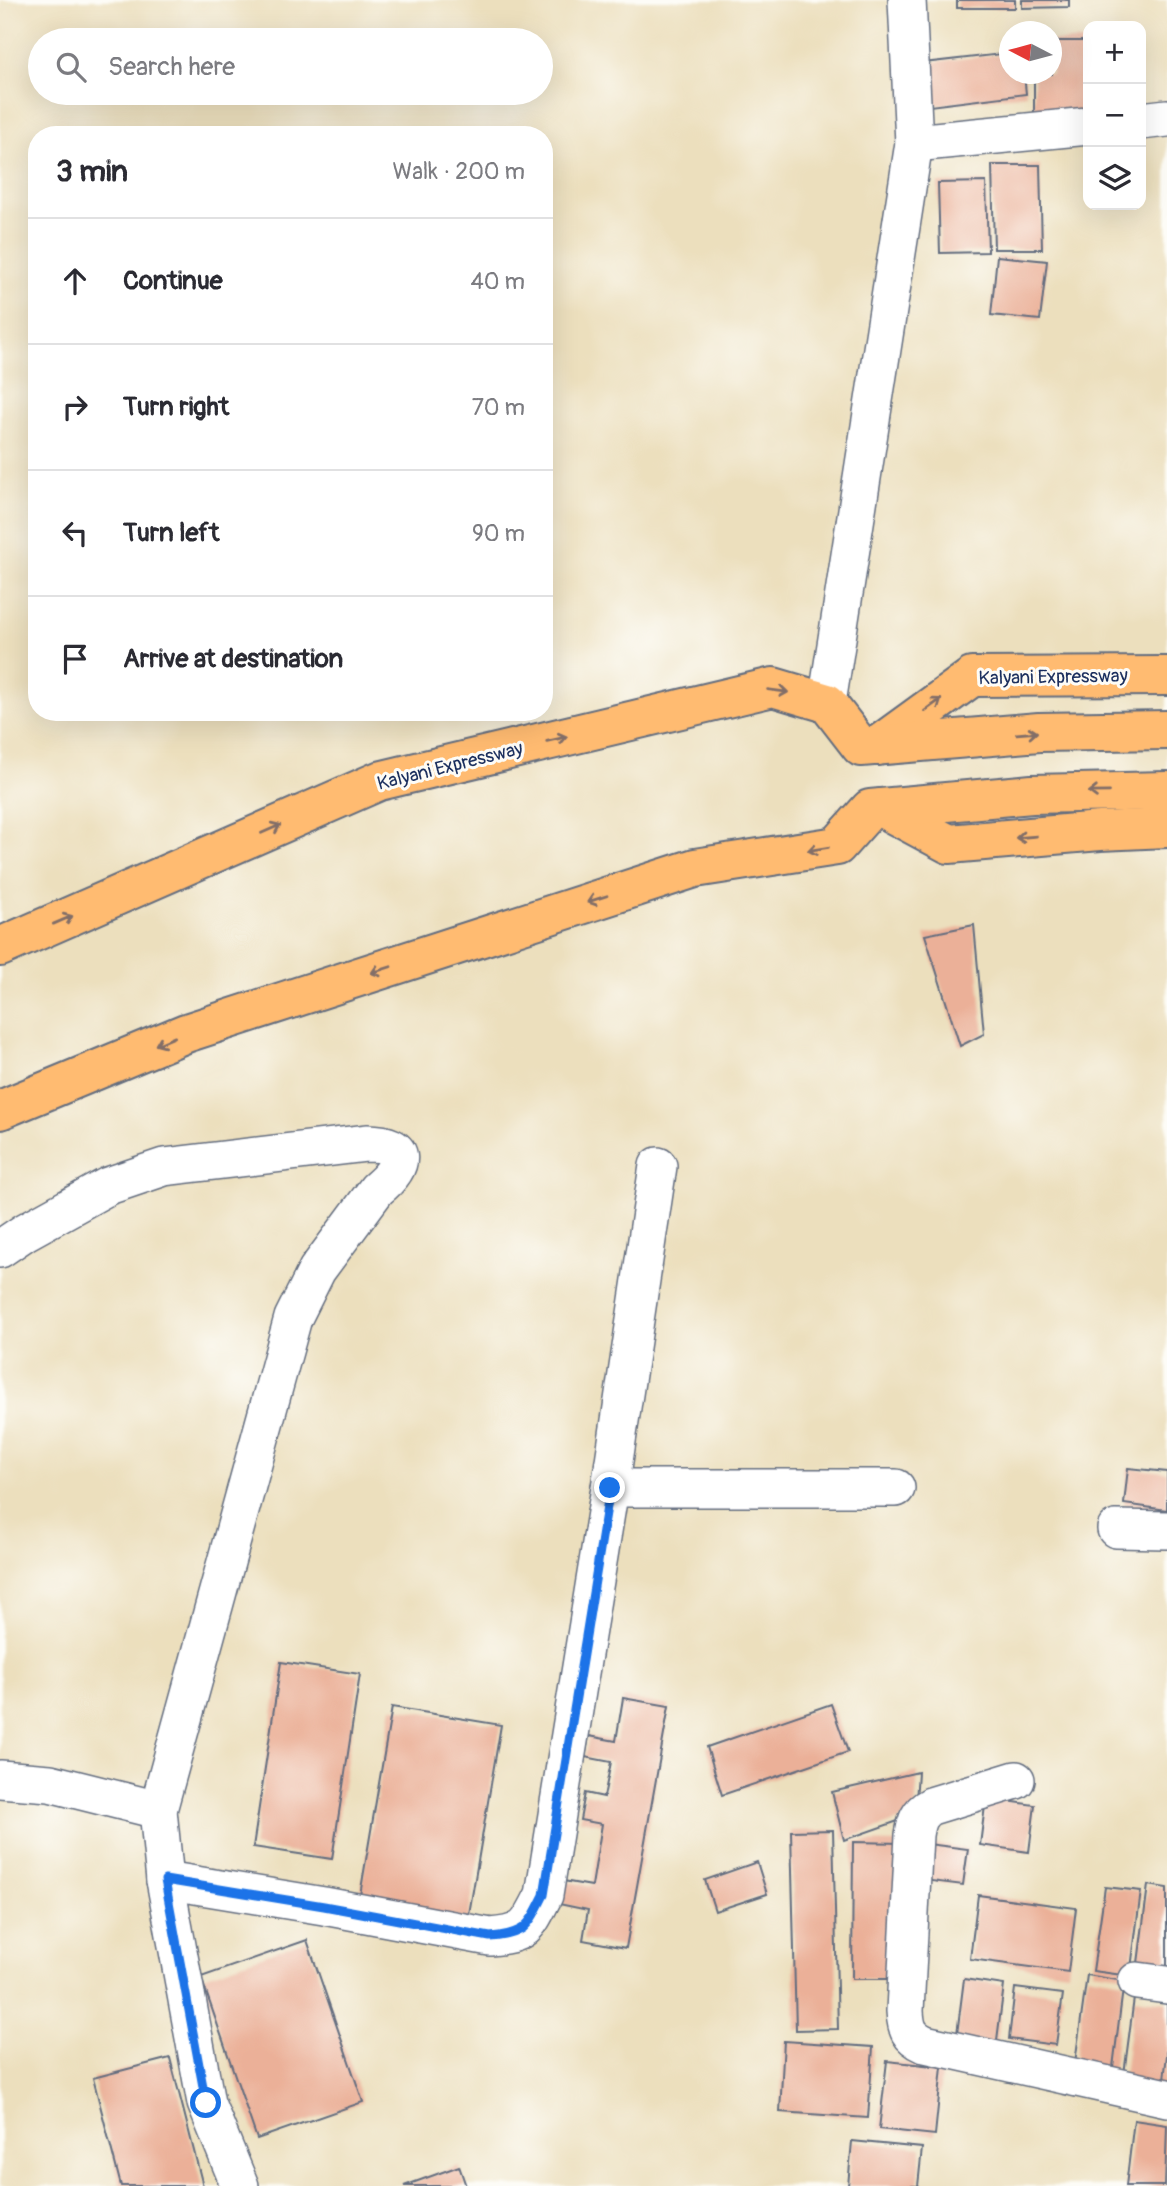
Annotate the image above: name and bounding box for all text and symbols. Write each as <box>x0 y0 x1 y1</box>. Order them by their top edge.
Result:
north arrow <box>999 21 1062 84</box>
map controls <box>1083 21 1146 210</box>
button: + <box>1083 21 1146 84</box>
search box <box>28 28 553 105</box>
icon: search <box>52 48 90 86</box>
text: Search here <box>108 51 235 83</box>
button: − <box>1083 84 1146 147</box>
button: layers <box>1083 147 1146 210</box>
text: 3 min <box>56 153 128 190</box>
text: Walk · 200 m <box>392 157 525 186</box>
icon: ahead <box>56 262 94 300</box>
text: Continue <box>123 265 223 297</box>
text: 40 m <box>471 267 525 296</box>
icon: right <box>56 388 94 426</box>
text: Turn right <box>123 391 229 423</box>
text: 70 m <box>472 393 525 422</box>
icon: left <box>56 514 94 552</box>
text: Turn left <box>123 517 219 549</box>
text: 90 m <box>472 519 525 548</box>
icon: arrive <box>56 640 94 678</box>
text: Arrive at destination <box>123 643 343 675</box>
street label: Kalyani Expressway <box>978 664 1128 690</box>
one-way arrow <box>767 684 789 697</box>
one-way arrow <box>923 698 941 713</box>
one-way arrow <box>1015 726 1037 739</box>
one-way arrow <box>545 732 568 745</box>
street label: Kalyani Expressway <box>375 736 525 796</box>
one-way arrow <box>1088 786 1111 799</box>
one-way arrow <box>260 822 281 835</box>
one-way arrow <box>1015 831 1037 844</box>
one-way arrow <box>808 843 830 856</box>
one-way arrow <box>587 894 609 907</box>
one-way arrow <box>51 913 73 926</box>
one-way arrow <box>370 964 392 977</box>
one-way arrow <box>155 1036 176 1049</box>
route end <box>594 1472 625 1503</box>
route start <box>190 2087 221 2118</box>

